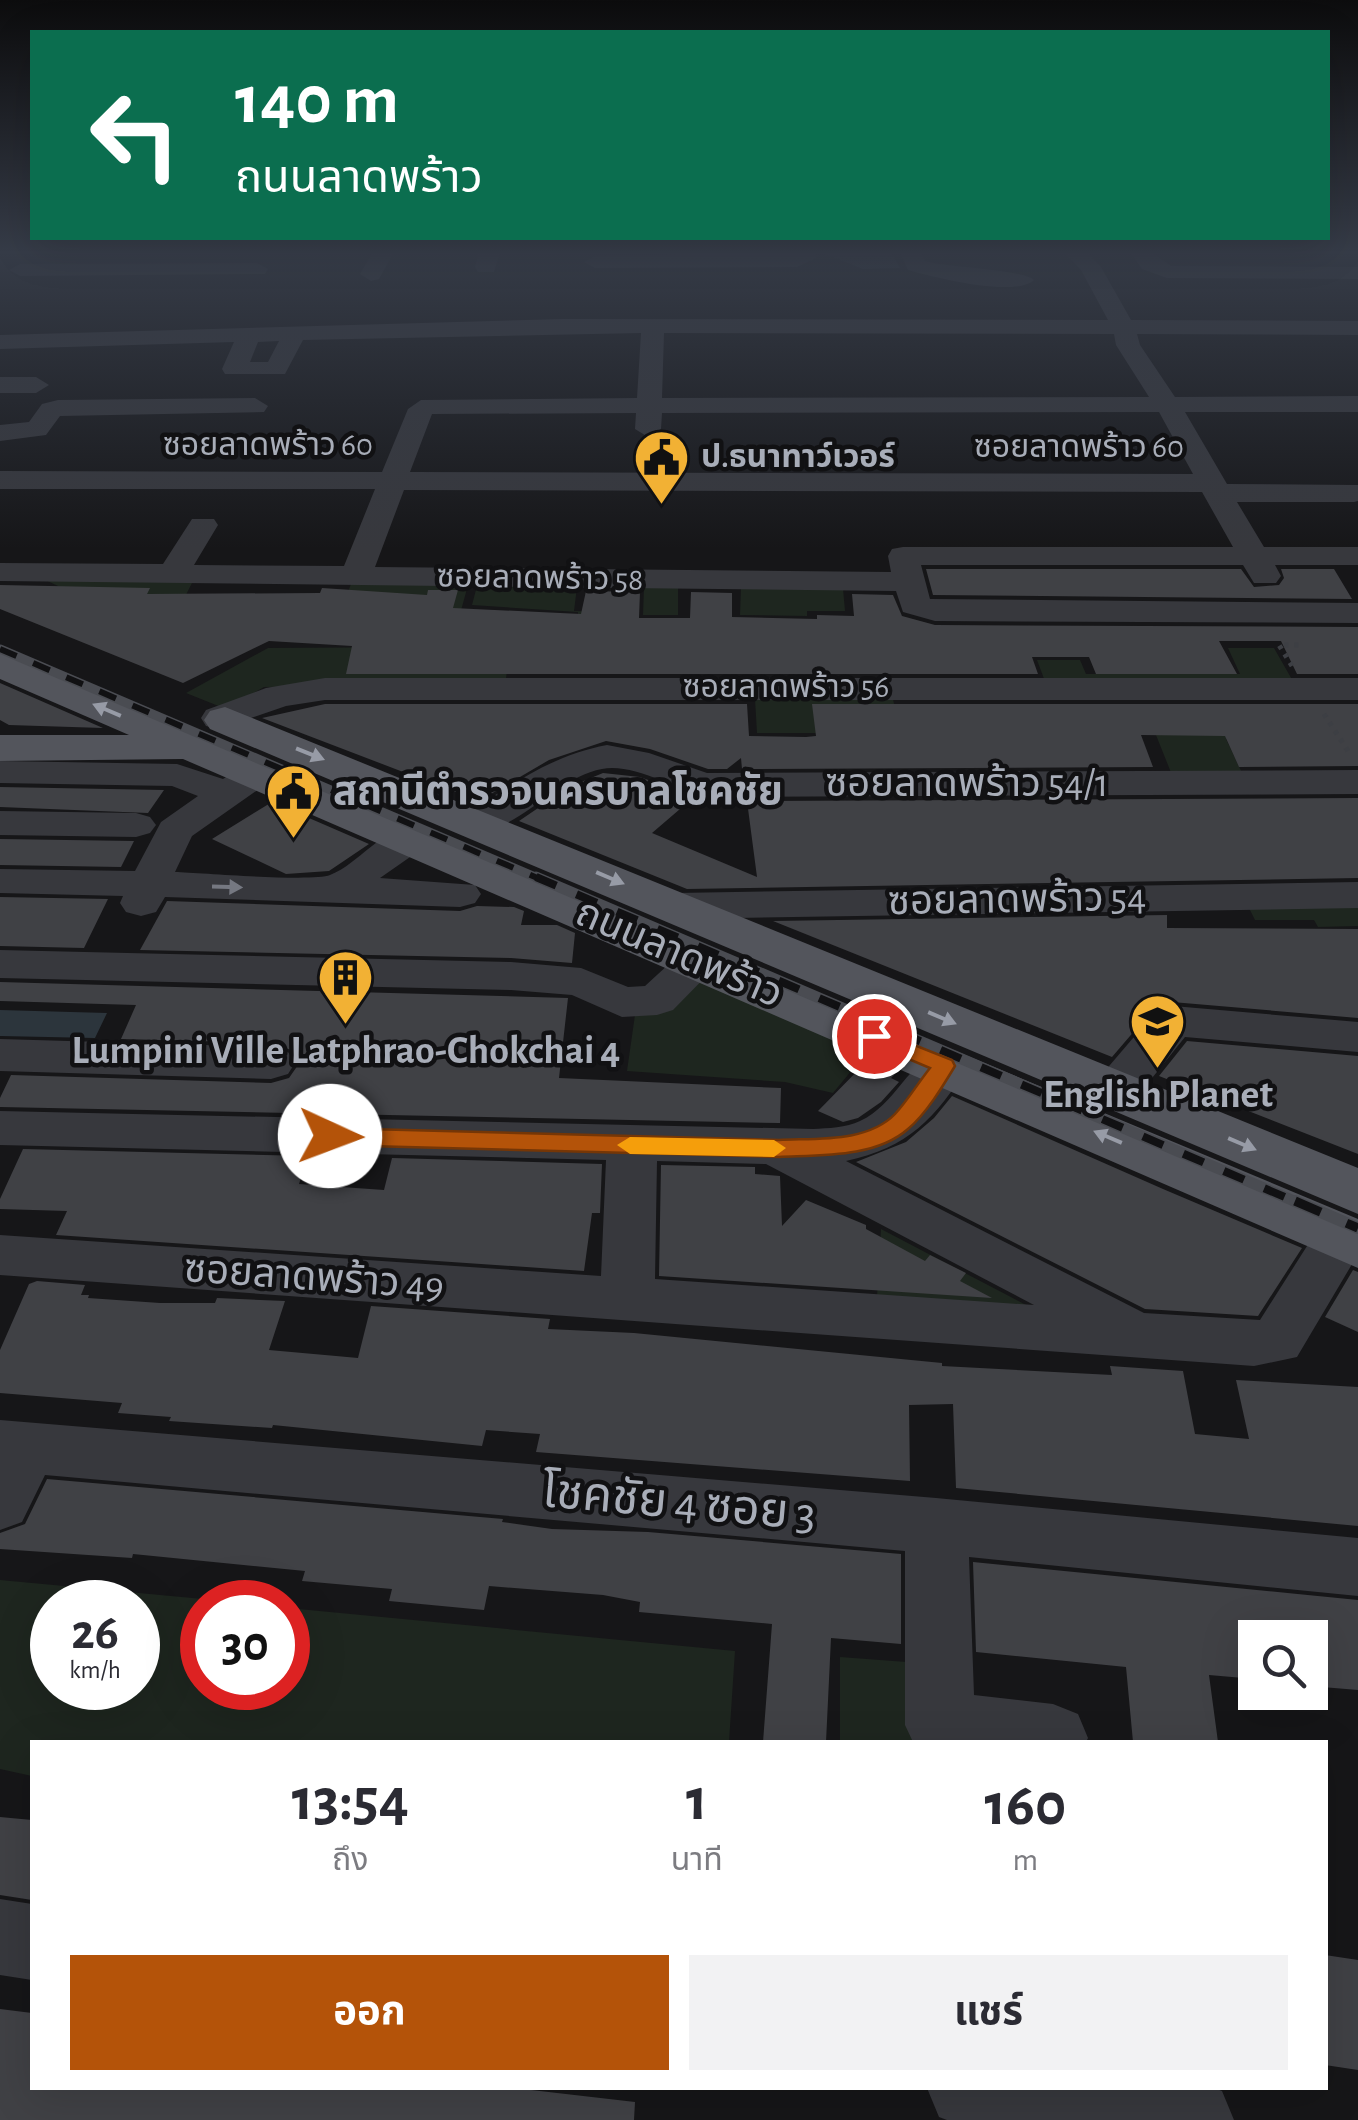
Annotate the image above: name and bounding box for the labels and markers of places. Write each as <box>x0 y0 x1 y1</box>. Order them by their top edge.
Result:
public building icon: ป.ธนาทาว์เวอร์ <box>632 427 692 506</box>
place label: ป.ธนาทาว์เวอร์ <box>701 441 895 473</box>
public building icon: สถานีตำรวจนครบาลโชคชัย <box>264 762 324 841</box>
place label: สถานีตำรวจนครบาลโชคชัย <box>333 770 783 812</box>
building icon: Lumpini Ville Latphrao-Chokchai 4 <box>316 947 376 1026</box>
school or university icon: English Planet <box>1128 991 1188 1070</box>
pin <box>832 994 917 1079</box>
place label: Lumpini Ville Latphrao-Chokchai 4 <box>72 1031 620 1071</box>
place label: English Planet <box>1043 1075 1273 1115</box>

